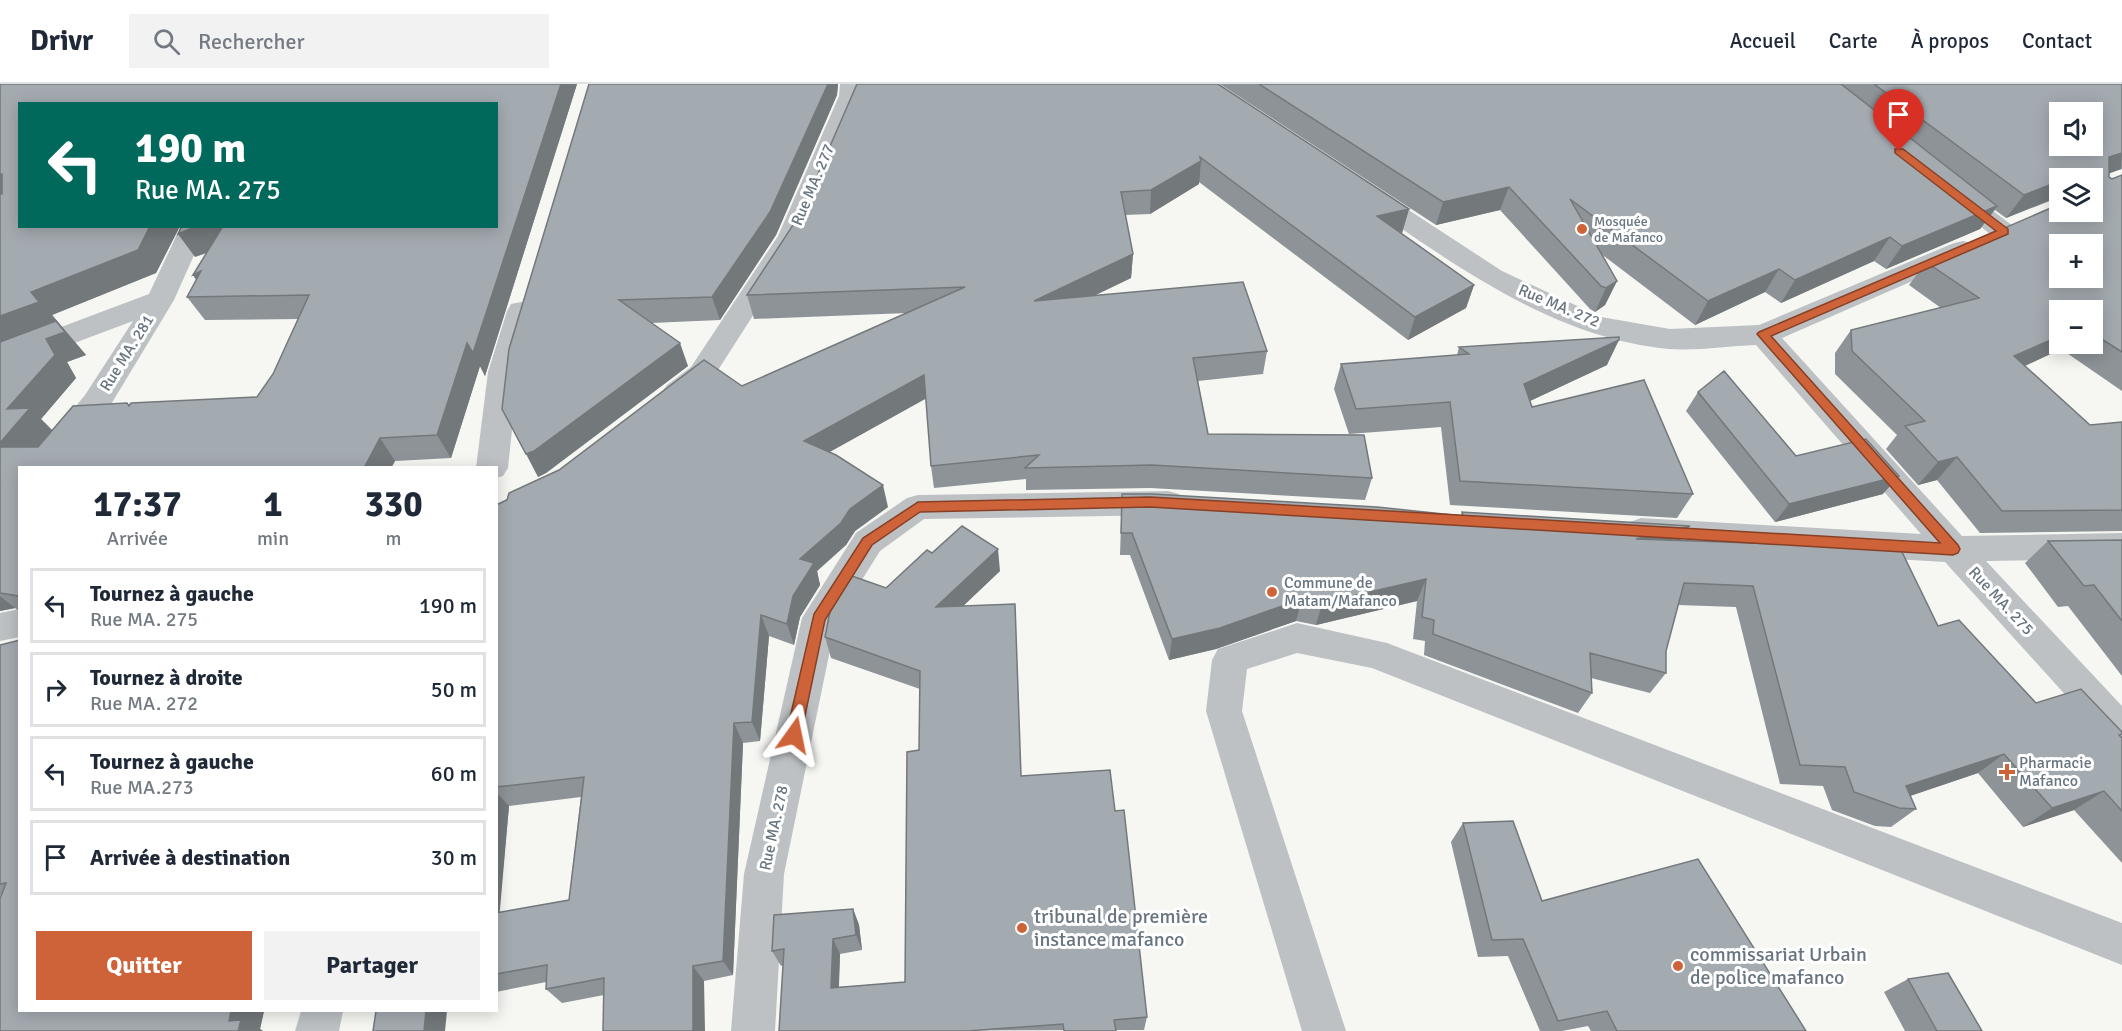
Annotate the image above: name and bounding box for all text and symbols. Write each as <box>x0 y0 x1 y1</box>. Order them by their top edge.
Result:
search box <box>129 14 549 68</box>
text: Drivr <box>30 24 93 58</box>
icon: search <box>150 25 183 58</box>
text: Rechercher <box>198 28 305 55</box>
text: Accueil <box>1730 28 1796 54</box>
text: Carte <box>1829 28 1878 54</box>
text: À propos <box>1911 28 1989 54</box>
text: Contact <box>2022 28 2092 54</box>
pin <box>1873 89 1924 151</box>
icon: arrive <box>1882 98 1915 131</box>
map controls <box>2049 102 2103 354</box>
button: sound <box>2049 102 2103 156</box>
text: 190 m <box>135 123 246 174</box>
icon: left <box>36 126 114 204</box>
street label: Rue MA. 277 <box>787 141 839 229</box>
button: layers <box>2049 168 2103 222</box>
text: Rue MA. 275 <box>135 174 281 207</box>
place label: Mosquée de Mafanco <box>1594 213 1663 246</box>
marker: Mosquée de Mafanco <box>1575 222 1589 236</box>
button: + <box>2049 234 2103 288</box>
street label: Rue MA. 272 <box>1515 280 1603 332</box>
button: − <box>2049 300 2103 354</box>
street label: Rue MA. 281 <box>96 311 158 395</box>
text: 17:37 <box>93 482 182 527</box>
text: 1 <box>263 482 283 527</box>
text: 330 <box>364 482 423 527</box>
text: Arrivée <box>107 526 168 551</box>
text: min <box>257 526 289 551</box>
text: m <box>386 526 402 551</box>
street label: Rue MA. 275 <box>1964 563 2038 639</box>
place label: Commune de Matam/Mafanco <box>1284 573 1397 611</box>
text: Tournez à gauche <box>90 580 254 607</box>
marker: Commune de Matam/Mafanco <box>1265 585 1279 599</box>
icon: left <box>39 589 72 622</box>
text: 190 m <box>419 592 477 619</box>
text: Rue MA. 275 <box>90 607 198 632</box>
text: Tournez à droite <box>90 664 243 691</box>
icon: right <box>39 673 72 706</box>
text: 50 m <box>431 676 477 703</box>
text: Rue MA. 272 <box>90 691 198 716</box>
position arrow <box>762 703 826 767</box>
text: Tournez à gauche <box>90 748 254 775</box>
place label: Pharmacie Mafanco <box>2019 753 2092 791</box>
icon: left <box>39 757 72 790</box>
text: 60 m <box>431 760 477 787</box>
marker: Pharmacie Mafanco <box>2000 765 2014 779</box>
text: Rue MA.273 <box>90 775 194 800</box>
street label: Rue MA. 278 <box>755 784 793 872</box>
icon: arrive <box>39 841 72 874</box>
text: Arrivée à destination <box>90 844 290 871</box>
text: 30 m <box>431 844 477 871</box>
place label: tribunal de première instance mafanco <box>1034 904 1208 952</box>
marker: tribunal de première instance mafanco <box>1015 921 1029 935</box>
button: Quitter <box>36 931 252 1000</box>
button: Partager <box>264 931 480 1000</box>
place label: commissariat Urbain de police mafanco <box>1690 942 1867 990</box>
marker: commissariat Urbain de police mafanco <box>1671 959 1685 973</box>

